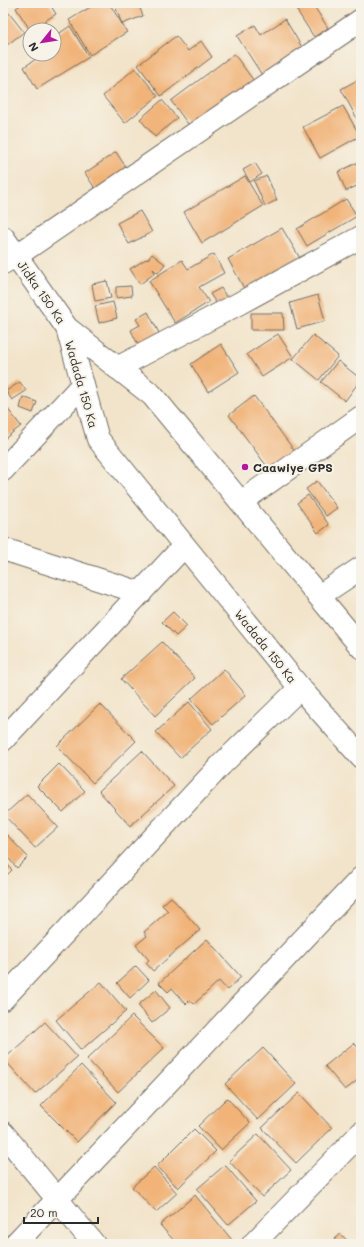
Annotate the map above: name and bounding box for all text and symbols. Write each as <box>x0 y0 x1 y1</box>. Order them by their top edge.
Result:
north arrow <box>22 22 62 62</box>
text: N <box>24 40 41 55</box>
street label: Jidka 150 Ka <box>14 257 70 327</box>
street label: Wadada 150 Ka <box>62 338 102 430</box>
place label: Caawiye GPS <box>253 459 333 475</box>
marker: Caawiye GPS <box>240 462 250 472</box>
street label: Wadada 150 Ka <box>231 606 301 686</box>
scale bar <box>24 1199 98 1225</box>
text: 20 m <box>30 1204 58 1220</box>

